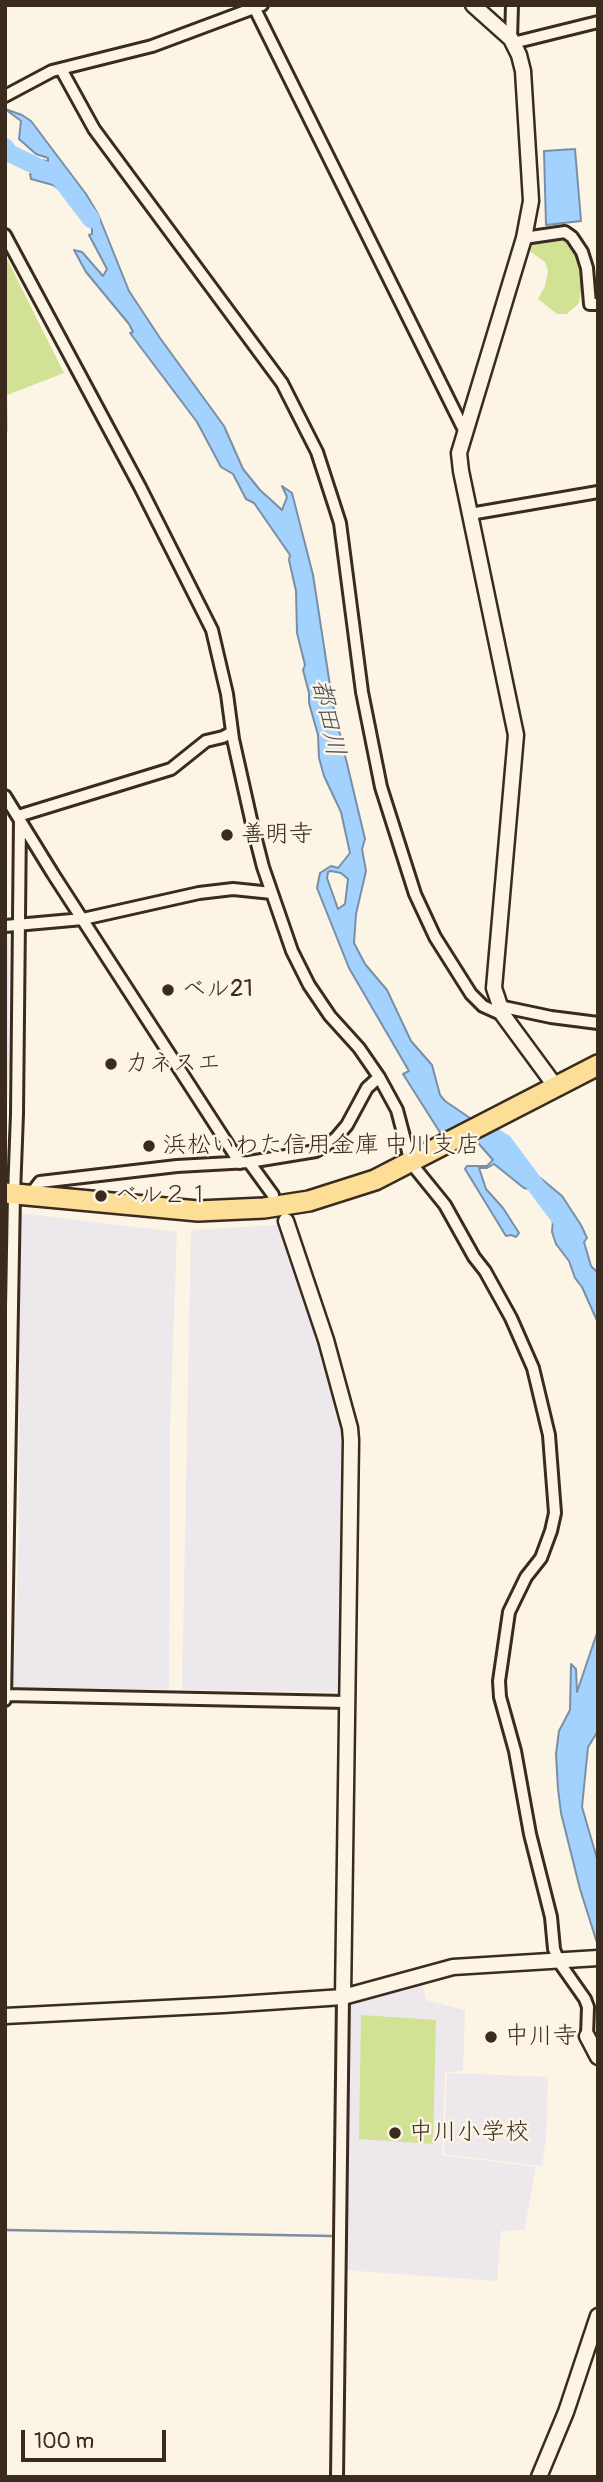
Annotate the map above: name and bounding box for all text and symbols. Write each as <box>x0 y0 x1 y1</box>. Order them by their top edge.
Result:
water label: 都田川 <box>304 677 350 759</box>
place label: 善明寺 <box>241 821 313 849</box>
marker: 善明寺 <box>219 827 235 843</box>
place label: ベル21 <box>182 976 253 1004</box>
marker: ベル21 <box>160 982 176 998</box>
place label: カネスエ <box>125 1050 221 1078</box>
marker: カネスエ <box>103 1056 119 1072</box>
place label: 浜松いわた信用金庫 中川支店 <box>163 1132 480 1160</box>
marker: 浜松いわた信用金庫 中川支店 <box>141 1138 157 1154</box>
place label: ベル２１ <box>115 1182 211 1210</box>
marker: ベル２１ <box>93 1188 109 1204</box>
place label: 中川寺 <box>505 2023 577 2051</box>
marker: 中川寺 <box>483 2029 499 2045</box>
place label: 中川小学校 <box>409 2119 529 2147</box>
marker: 中川小学校 <box>387 2125 403 2141</box>
scale bar <box>24 2416 170 2460</box>
text: 100 m <box>34 2428 94 2455</box>

